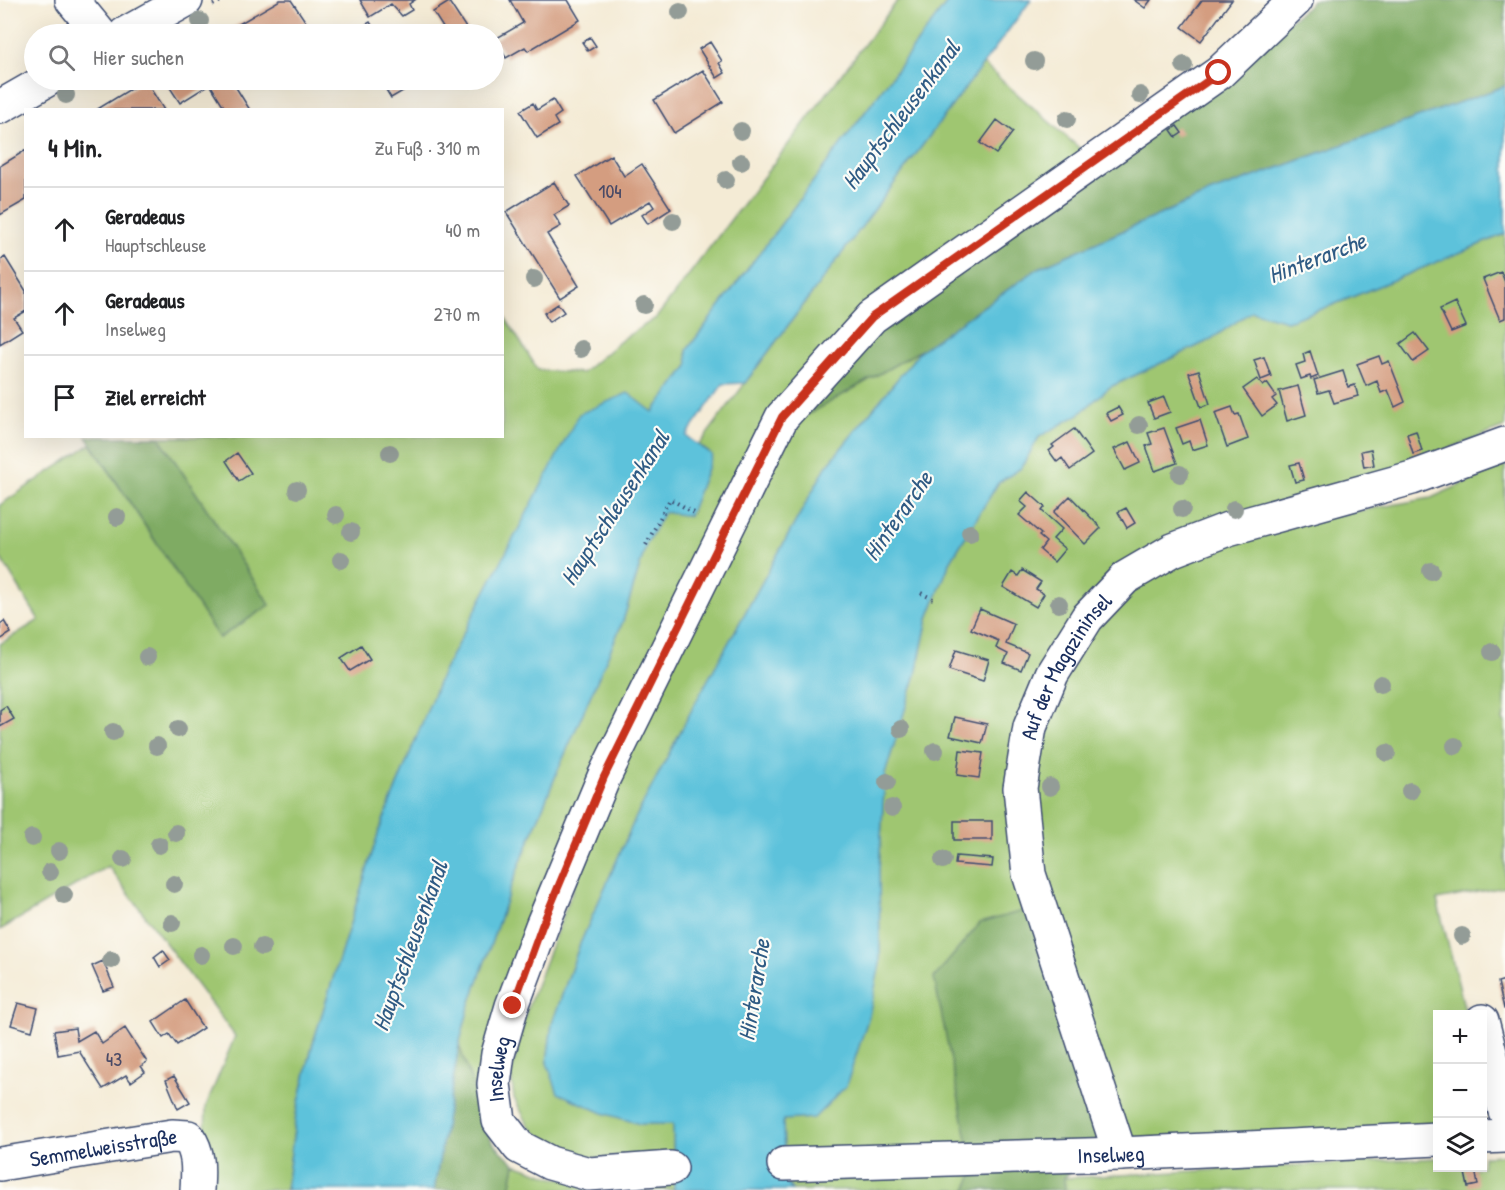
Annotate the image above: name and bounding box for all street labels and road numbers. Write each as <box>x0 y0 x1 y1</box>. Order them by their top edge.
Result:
street label: Auf der Magazininsel <box>1013 586 1119 742</box>
street label: Inselweg <box>479 1032 518 1104</box>
street label: Semmelweisstraße <box>28 1121 179 1174</box>
street label: Inselweg <box>1077 1138 1145 1170</box>

